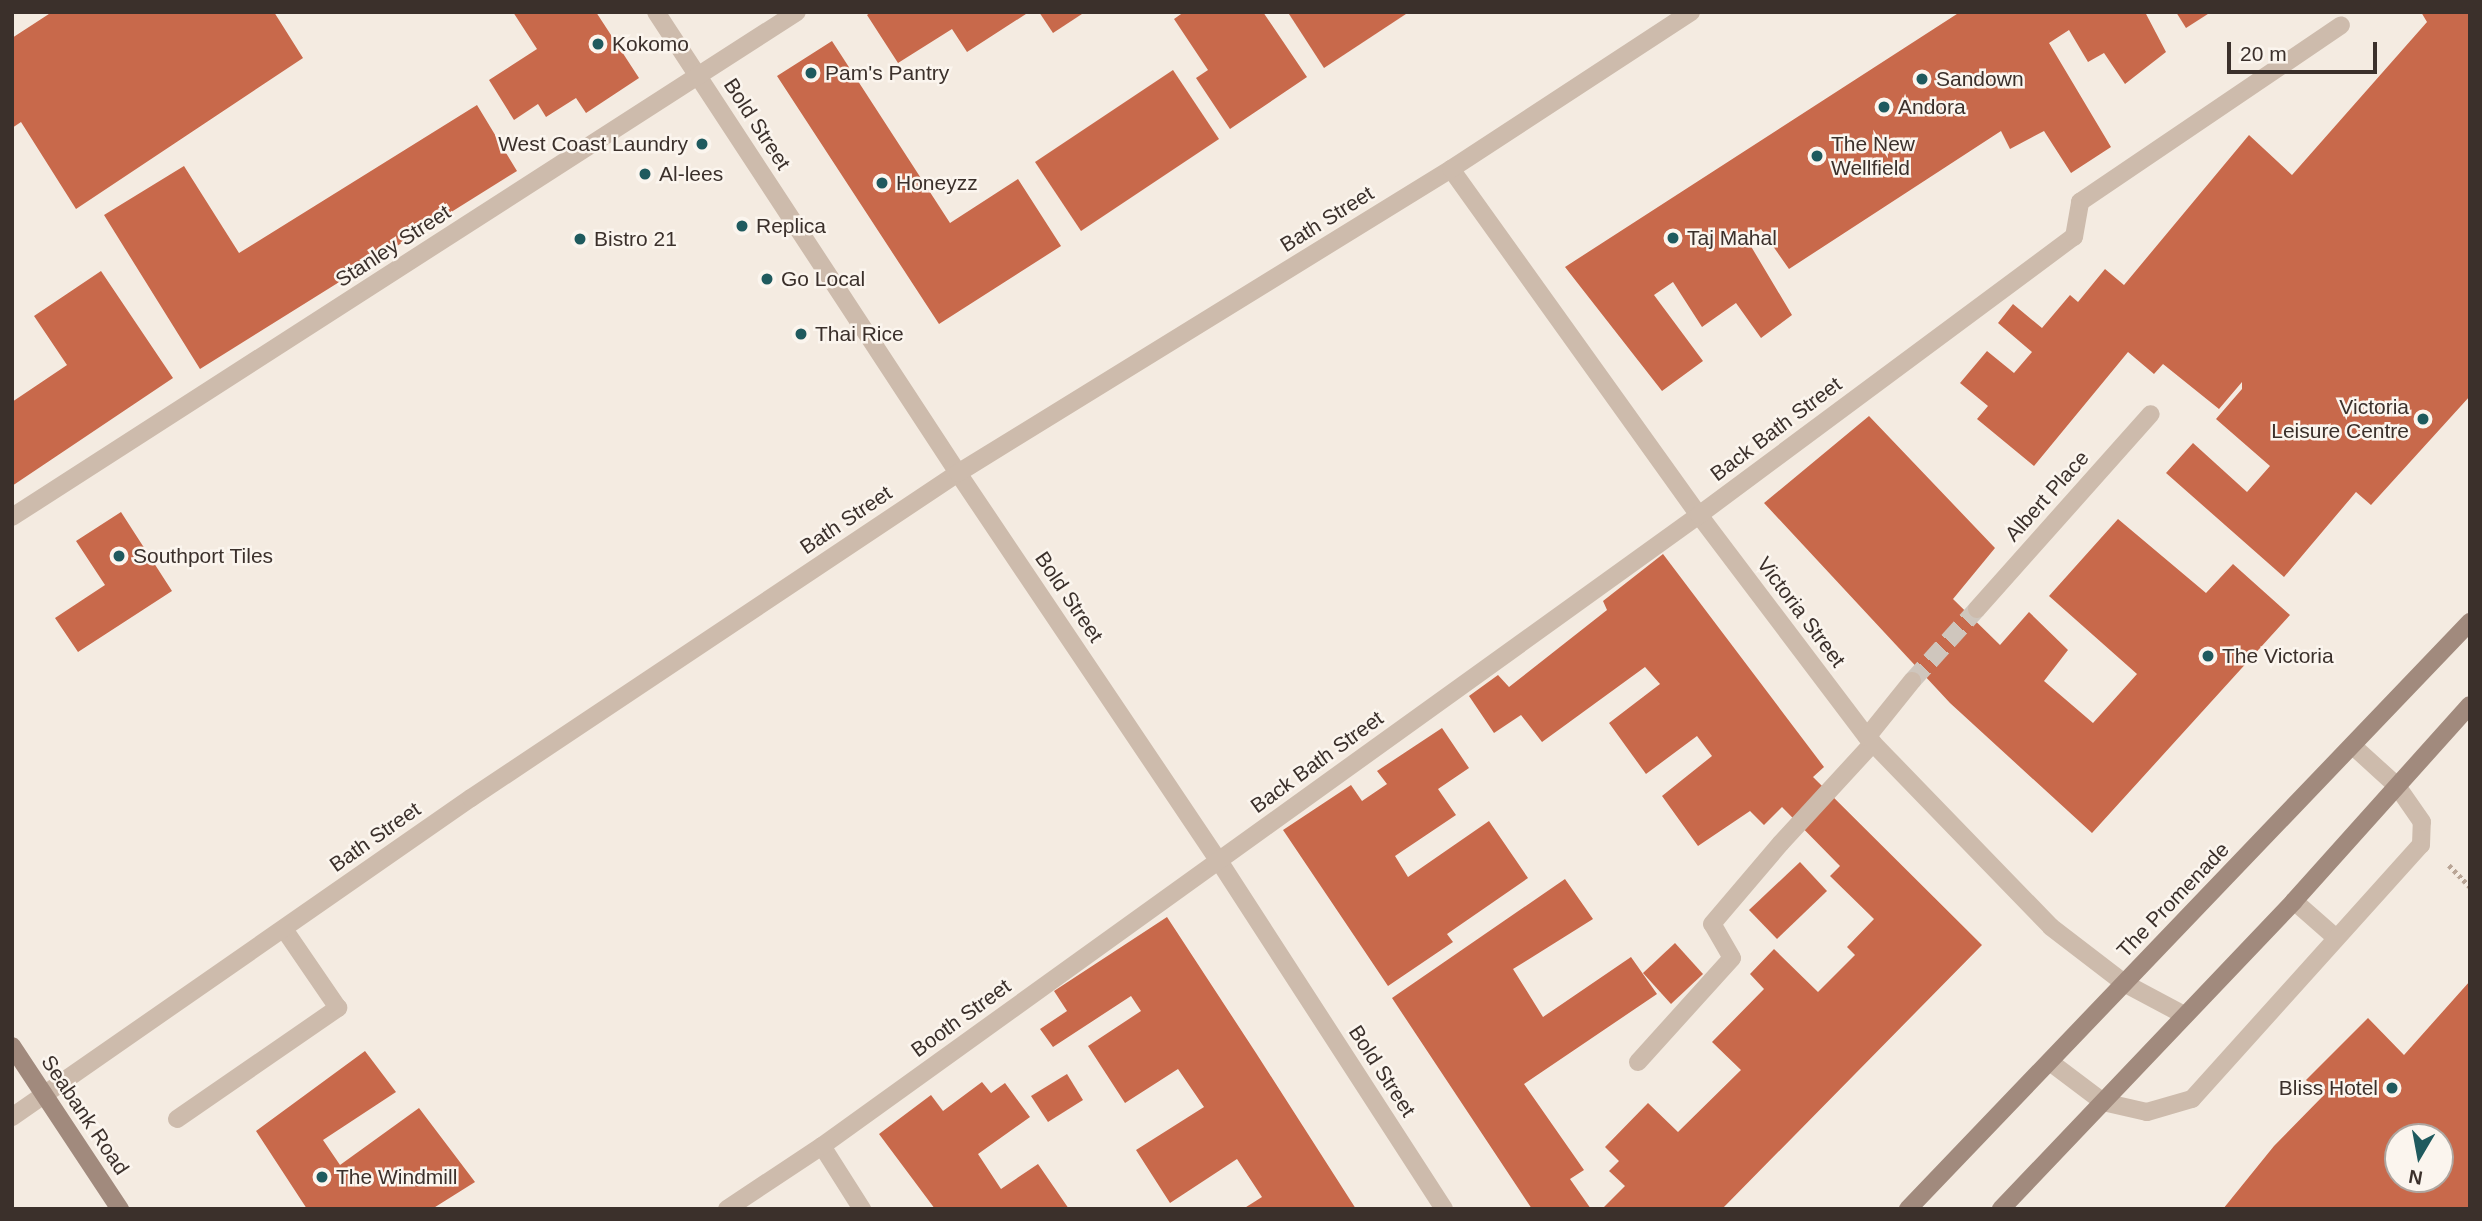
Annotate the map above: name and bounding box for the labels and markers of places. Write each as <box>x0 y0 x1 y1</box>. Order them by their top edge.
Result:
place label: Kokomo <box>612 31 689 57</box>
marker: Kokomo <box>590 36 606 52</box>
place label: Pam's Pantry <box>825 60 949 86</box>
marker: Pam's Pantry <box>803 65 819 81</box>
place label: Sandown <box>1936 66 2024 92</box>
marker: Sandown <box>1914 71 1930 87</box>
place label: Andora <box>1898 94 1966 120</box>
marker: Andora <box>1876 99 1892 115</box>
place label: West Coast Laundry <box>498 131 688 157</box>
place label: The New Wellfield <box>1831 131 1915 181</box>
marker: West Coast Laundry <box>694 136 710 152</box>
marker: The New Wellfield <box>1809 148 1825 164</box>
place label: Al-lees <box>659 161 723 187</box>
marker: Al-lees <box>637 166 653 182</box>
place label: Honeyzz <box>896 170 978 196</box>
marker: Honeyzz <box>874 175 890 191</box>
place label: Replica <box>756 213 826 239</box>
marker: Replica <box>734 218 750 234</box>
place label: Taj Mahal <box>1687 225 1777 251</box>
place label: Bistro 21 <box>594 226 677 252</box>
marker: Taj Mahal <box>1665 230 1681 246</box>
marker: Bistro 21 <box>572 231 588 247</box>
place label: Go Local <box>781 266 865 292</box>
marker: Go Local <box>759 271 775 287</box>
place label: Thai Rice <box>815 321 904 347</box>
marker: Thai Rice <box>793 326 809 342</box>
place label: Victoria Leisure Centre <box>2271 394 2409 444</box>
marker: Victoria Leisure Centre <box>2415 411 2431 427</box>
place label: Southport Tiles <box>133 543 273 569</box>
marker: Southport Tiles <box>111 548 127 564</box>
place label: The Victoria <box>2222 643 2334 669</box>
marker: The Victoria <box>2200 648 2216 664</box>
place label: Bliss Hotel <box>2279 1075 2378 1101</box>
marker: Bliss Hotel <box>2384 1080 2400 1096</box>
place label: The Windmill <box>336 1164 457 1190</box>
marker: The Windmill <box>314 1169 330 1185</box>

